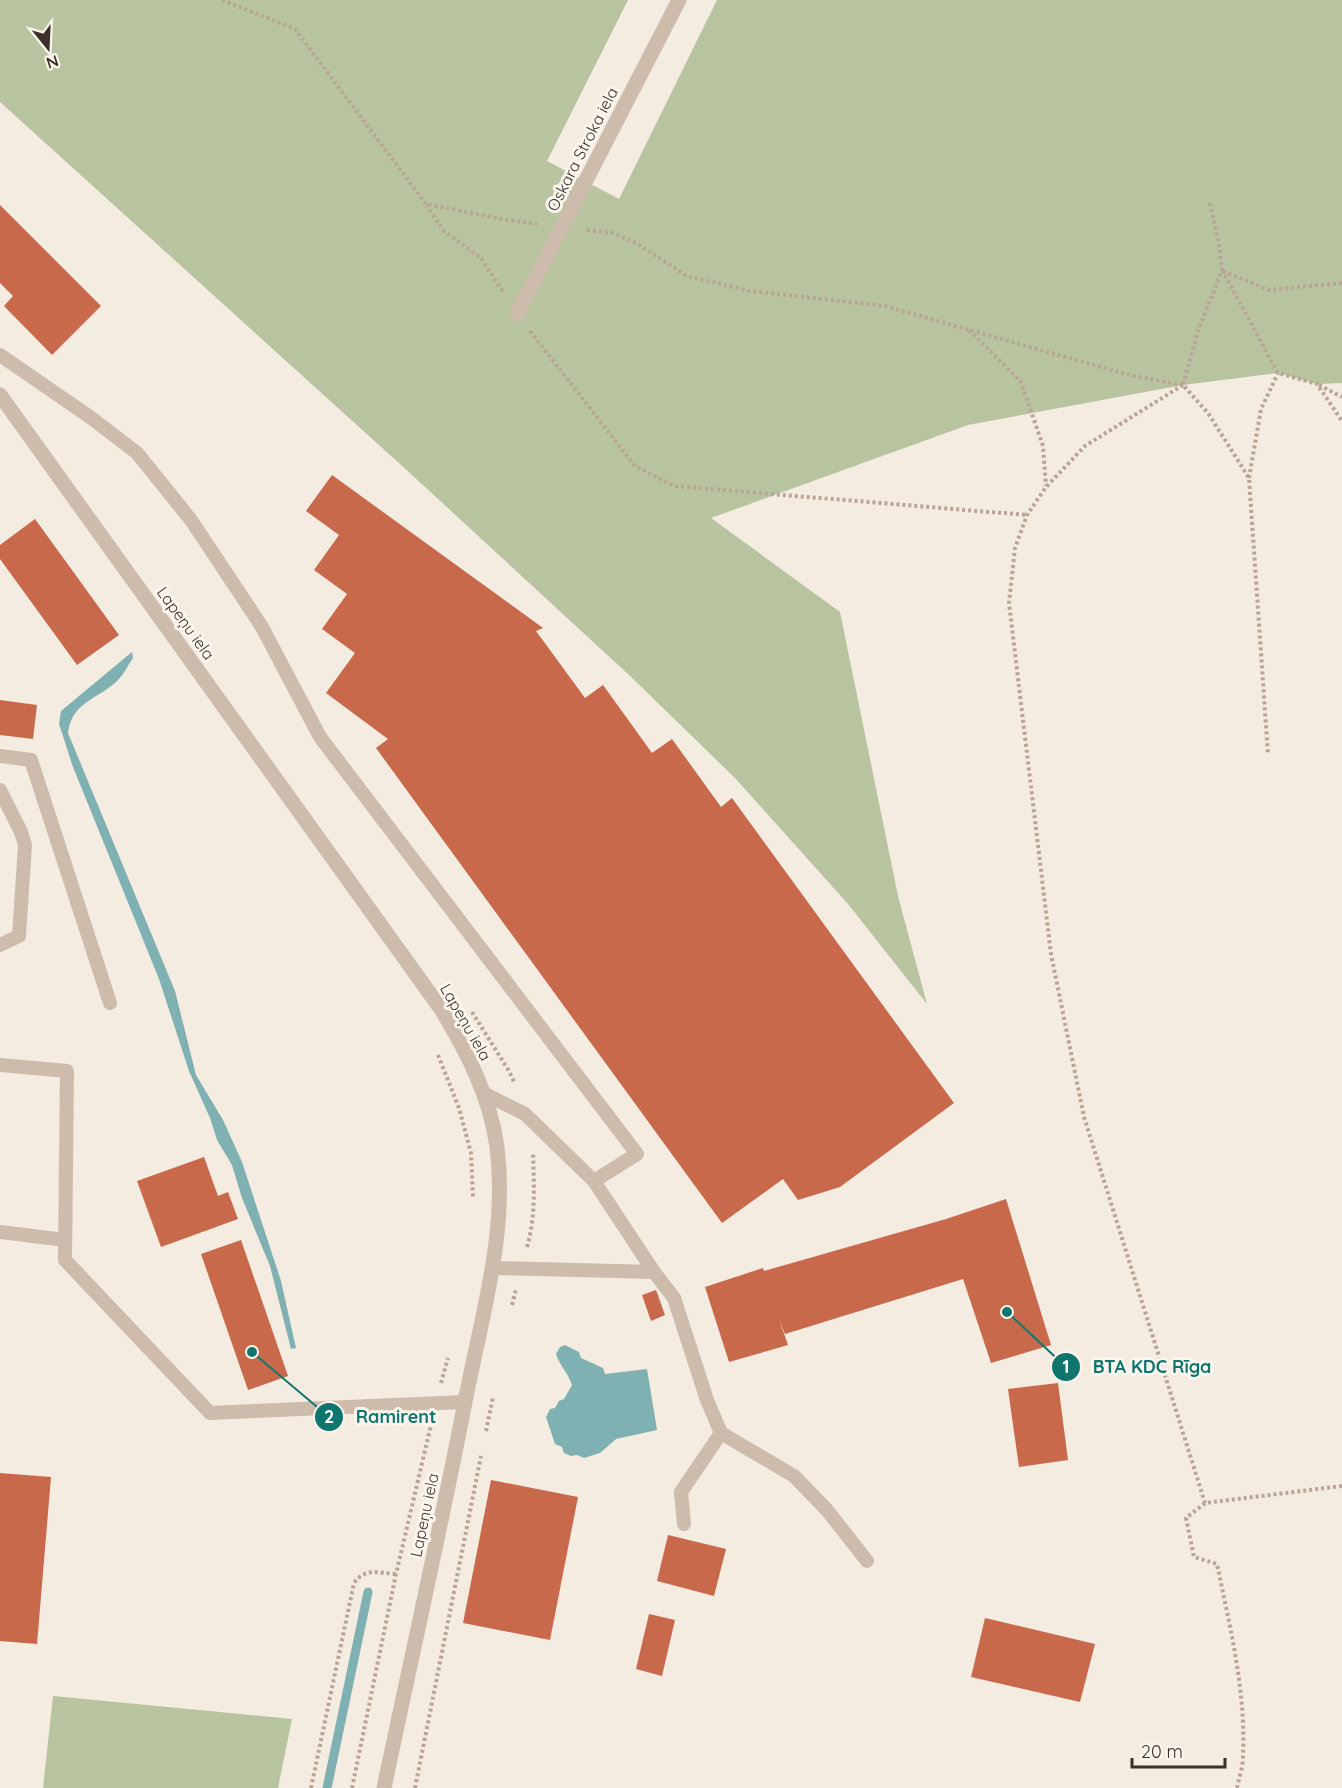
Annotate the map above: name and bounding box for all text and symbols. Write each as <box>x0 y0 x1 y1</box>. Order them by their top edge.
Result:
north arrow <box>18 18 78 78</box>
text: N <box>44 51 61 74</box>
street label: Oskara Stroka iela <box>542 84 622 214</box>
street label: Lapeņu iela <box>153 583 219 663</box>
street label: Lapeņu iela <box>436 980 496 1064</box>
callout: BTA KDC Rīga <box>1051 1349 1224 1385</box>
text: 1 <box>1062 1355 1070 1378</box>
text: BTA KDC Rīga <box>1093 1355 1211 1378</box>
callout: Ramirent <box>314 1399 448 1435</box>
text: 2 <box>324 1405 334 1428</box>
text: Ramirent <box>356 1405 436 1428</box>
street label: Lapeņu iela <box>405 1471 443 1559</box>
scale bar <box>1132 1731 1225 1769</box>
text: 20 m <box>1141 1740 1183 1763</box>

